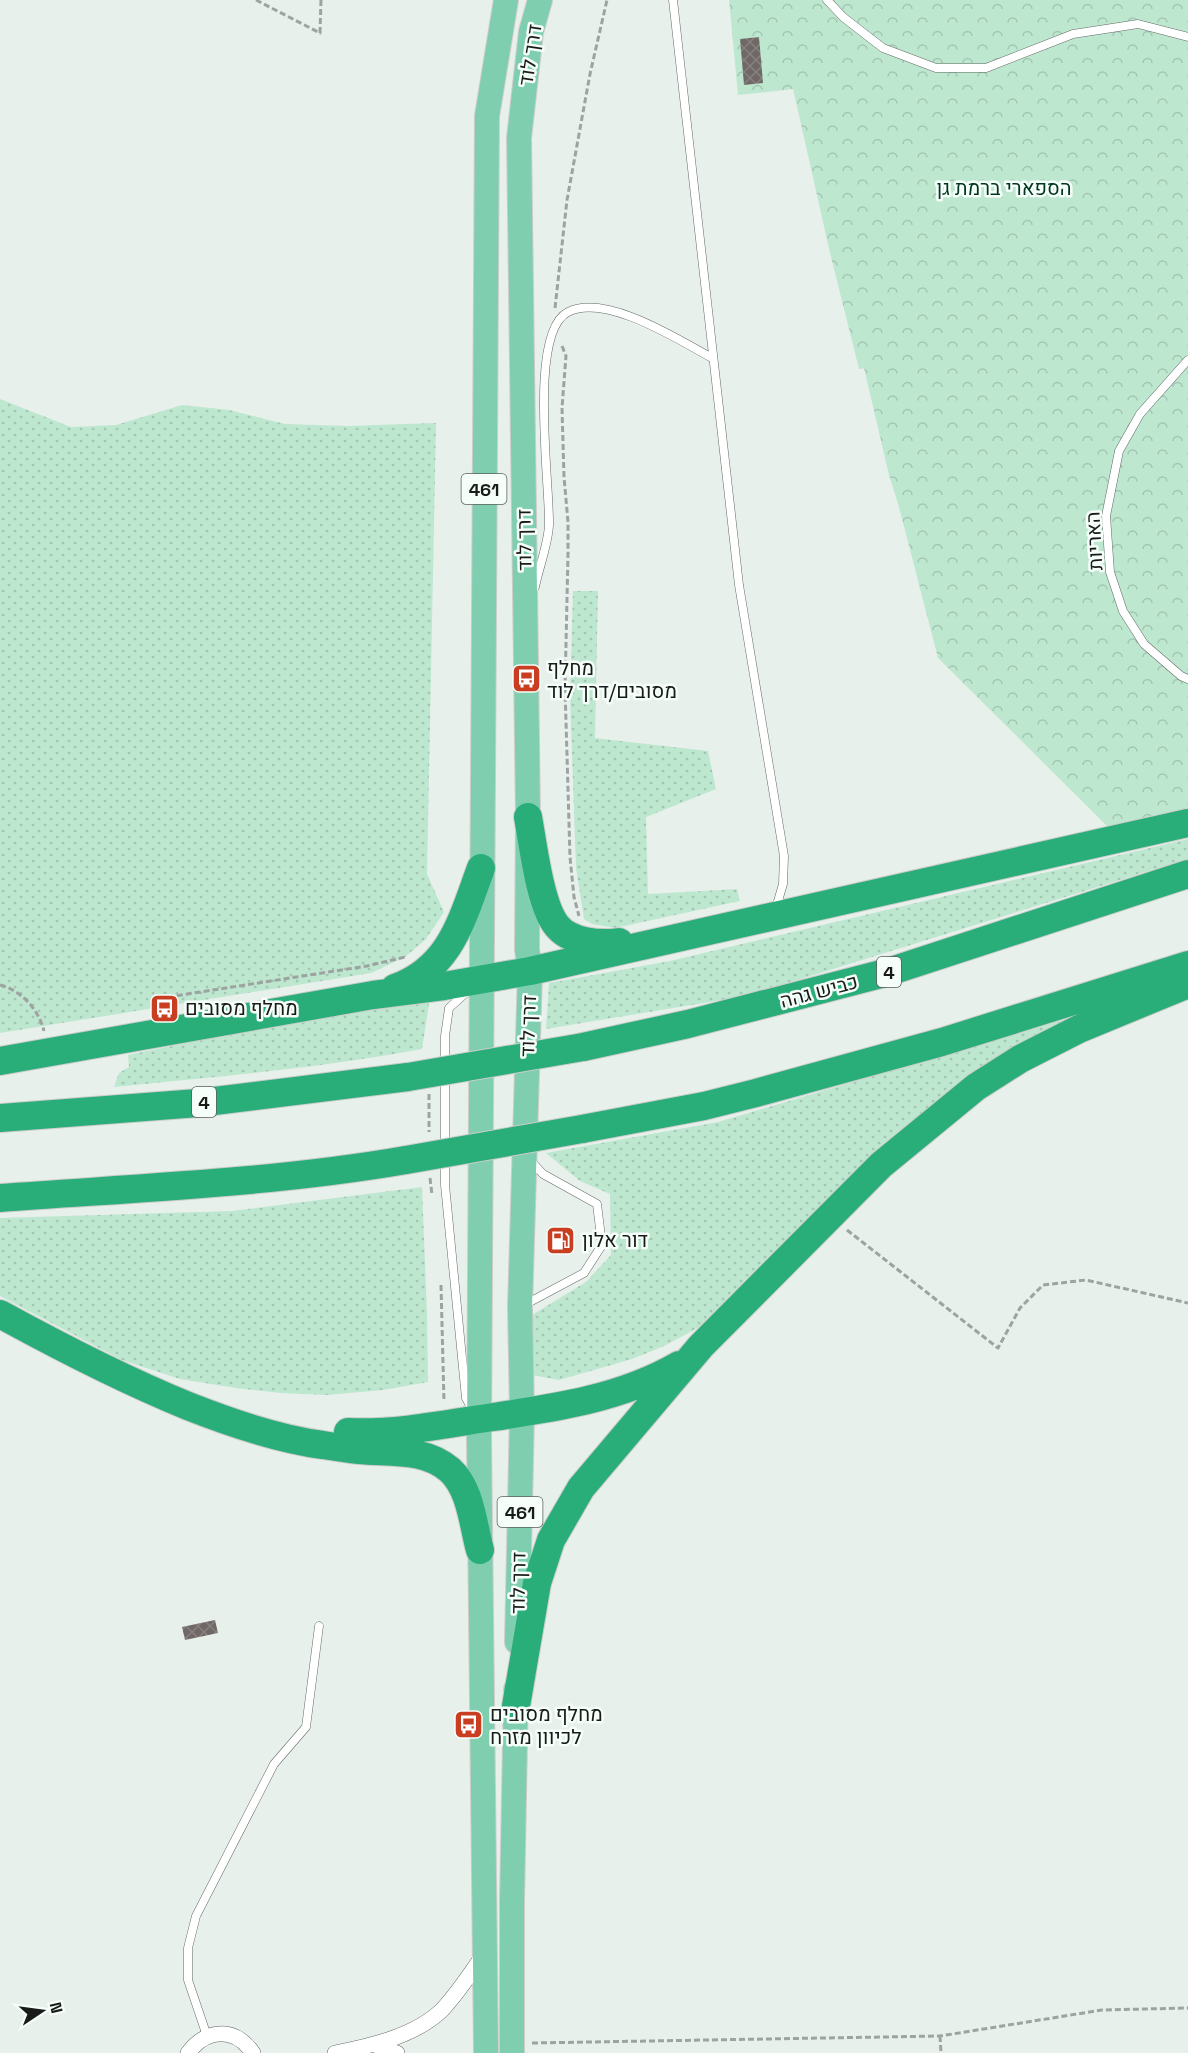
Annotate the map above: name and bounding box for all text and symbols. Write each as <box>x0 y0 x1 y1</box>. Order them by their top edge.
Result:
street label: דרך לוד <box>512 22 548 88</box>
park label: הספארי ברמת גן <box>936 175 1072 201</box>
road number: 461 <box>462 474 506 504</box>
street label: דרך לוד <box>510 509 538 571</box>
street label: האריות <box>1079 511 1109 571</box>
place label: מחלף מסובים/דרך לוד <box>547 655 677 704</box>
bus stop icon: מחלף מסובים/דרך לוד <box>510 663 542 695</box>
road number: 4 <box>877 957 901 987</box>
street label: כביש גהה <box>777 968 861 1014</box>
bus stop icon: מחלף מסובים <box>148 992 180 1024</box>
place label: מחלף מסובים <box>185 995 298 1021</box>
street label: דרך לוד <box>514 995 542 1057</box>
road number: 4 <box>192 1087 216 1117</box>
fuel station icon: דור אלון <box>545 1224 577 1256</box>
place label: דור אלון <box>582 1227 648 1253</box>
road number: 461 <box>498 1497 542 1527</box>
street label: דרך לוד <box>504 1552 532 1614</box>
place label: מחלף מסובים לכיוון מזרח <box>490 1701 603 1750</box>
bus stop icon: מחלף מסובים לכיוון מזרח <box>453 1709 485 1741</box>
north arrow <box>12 1981 72 2041</box>
text: N <box>45 2000 68 2015</box>

